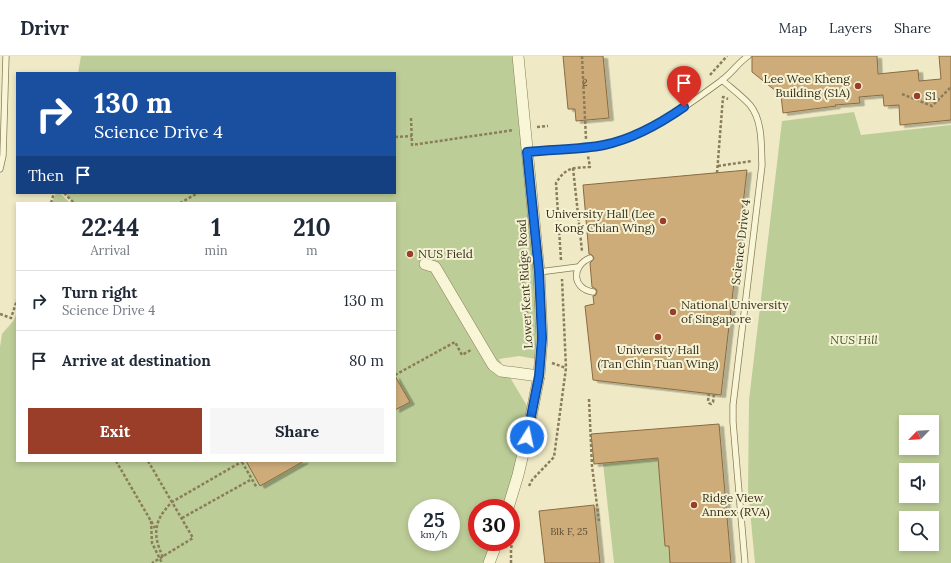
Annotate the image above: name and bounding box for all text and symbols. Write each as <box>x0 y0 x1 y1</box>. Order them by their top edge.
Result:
text: Drivr <box>20 16 69 40</box>
text: Map <box>779 19 807 37</box>
text: Layers <box>829 19 872 37</box>
text: Share <box>894 19 931 37</box>
pin <box>667 66 701 107</box>
place label: Lee Wee Kheng Building (S1A) <box>764 71 850 101</box>
icon: arrive <box>673 72 695 94</box>
house number: 2 <box>582 76 588 89</box>
marker: Lee Wee Kheng Building (S1A) <box>853 81 863 91</box>
text: 130 m <box>94 85 172 121</box>
icon: right <box>28 88 80 140</box>
place label: S1 <box>925 88 936 103</box>
marker: S1 <box>912 91 922 101</box>
text: Science Drive 4 <box>94 120 223 143</box>
icon: arrive <box>72 164 94 186</box>
text: Then <box>28 166 64 185</box>
street label: Science Drive 4 <box>728 198 753 286</box>
place label: University Hall (Lee Kong Chian Wing) <box>546 206 655 236</box>
text: 22:44 <box>81 212 139 243</box>
text: 1 <box>211 212 221 243</box>
text: 210 <box>293 212 331 243</box>
marker: University Hall (Lee Kong Chian Wing) <box>658 216 668 226</box>
street label: Lower Kent Ridge Road <box>514 219 535 349</box>
text: Arrival <box>90 242 130 259</box>
text: min <box>205 242 228 259</box>
text: m <box>306 242 318 259</box>
place label: NUS Field <box>418 246 473 261</box>
marker: NUS Field <box>405 249 415 259</box>
text: Turn right <box>62 283 138 302</box>
icon: right <box>28 290 50 312</box>
text: 130 m <box>344 291 384 310</box>
place label: National University of Singapore <box>681 297 789 326</box>
text: Science Drive 4 <box>62 302 155 319</box>
marker: National University of Singapore <box>668 307 678 317</box>
marker: University Hall (Tan Chin Tuan Wing) <box>653 332 663 342</box>
park label: NUS Hill <box>830 332 879 347</box>
place label: University Hall (Tan Chin Tuan Wing) <box>597 342 719 372</box>
icon: arrive <box>28 350 50 372</box>
text: Arrive at destination <box>62 351 211 370</box>
text: 80 m <box>349 351 384 370</box>
button: Exit <box>28 408 202 454</box>
button: Share <box>210 408 384 454</box>
north arrow <box>899 415 939 455</box>
map controls <box>899 415 939 551</box>
position arrow <box>506 416 548 458</box>
button: sound <box>899 463 939 503</box>
place label: Ridge View Annex (RVA) <box>701 490 770 520</box>
speed limit sign: 30 <box>468 499 520 551</box>
marker: Ridge View Annex (RVA) <box>689 500 699 510</box>
text: 25 <box>423 507 445 532</box>
button: search <box>899 511 939 551</box>
house number: Blk F, 25 <box>550 525 588 538</box>
text: km/h <box>420 528 448 541</box>

